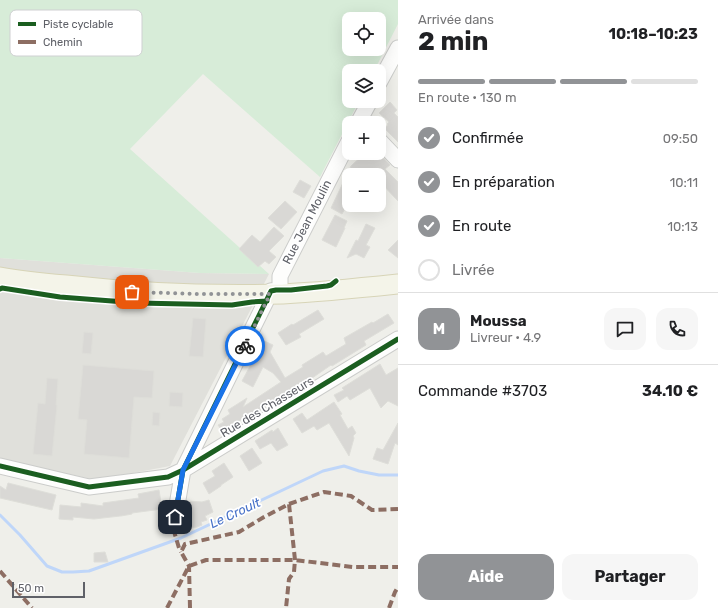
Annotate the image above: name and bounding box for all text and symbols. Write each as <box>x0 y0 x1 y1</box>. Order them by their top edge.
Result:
legend <box>10 10 142 56</box>
map controls <box>342 12 386 212</box>
button: locate <box>342 12 386 56</box>
text: Arrivée dans <box>418 12 494 27</box>
text: Piste cyclable <box>43 18 113 31</box>
text: 10:18–10:23 <box>609 25 698 43</box>
text: 2 min <box>418 26 488 57</box>
text: Chemin <box>43 36 82 49</box>
button: layers <box>342 64 386 108</box>
text: En route · 130 m <box>418 90 516 105</box>
button: + <box>342 116 386 160</box>
icon: check <box>418 127 440 149</box>
text: Confirmée <box>452 129 524 147</box>
text: 09:50 <box>663 131 698 146</box>
button: − <box>342 168 386 212</box>
icon: check <box>418 171 440 193</box>
text: En préparation <box>452 173 555 191</box>
text: 10:11 <box>670 175 698 190</box>
street label: Rue Jean Moulin <box>280 178 334 266</box>
icon: check <box>418 215 440 237</box>
text: En route <box>452 217 511 235</box>
text: 10:13 <box>667 219 698 234</box>
text: Livrée <box>452 261 495 279</box>
pin <box>115 275 149 309</box>
icon: bag <box>121 281 143 303</box>
button: chat <box>604 308 646 350</box>
button: phone <box>656 308 698 350</box>
text: Moussa <box>470 312 527 330</box>
text: M <box>433 320 445 338</box>
courier <box>225 326 265 366</box>
text: Livreur · 4.9 <box>470 330 541 345</box>
icon: bike <box>234 335 256 357</box>
street label: Rue des Chasseurs <box>218 374 316 440</box>
text: Commande #3703 <box>418 382 547 400</box>
text: 34.10 € <box>642 382 698 400</box>
water label: Le Croult <box>207 494 264 531</box>
pin <box>158 500 192 534</box>
icon: home <box>164 506 186 528</box>
button: Aide <box>418 554 554 600</box>
button: Partager <box>562 554 698 600</box>
scale bar <box>12 580 85 599</box>
text: 50 m <box>18 582 44 595</box>

